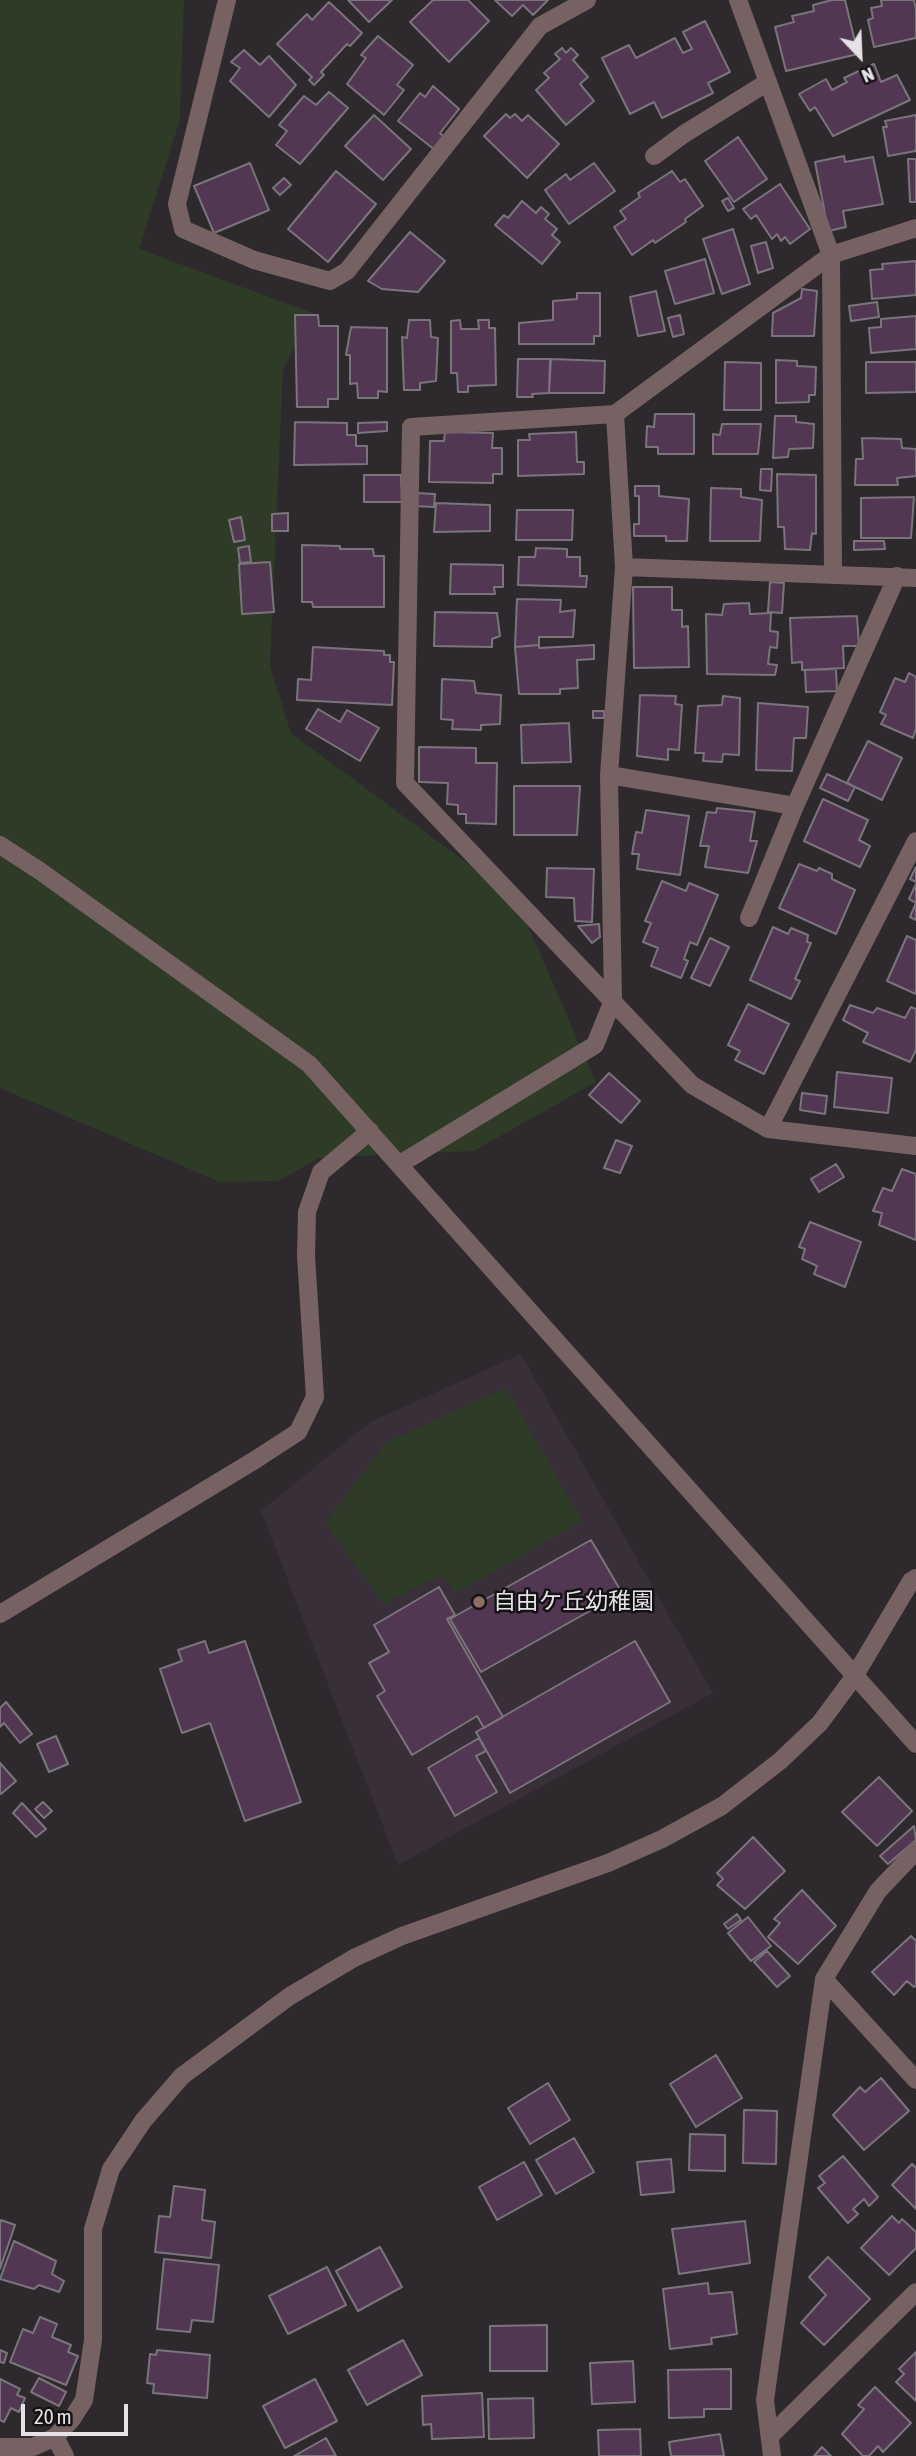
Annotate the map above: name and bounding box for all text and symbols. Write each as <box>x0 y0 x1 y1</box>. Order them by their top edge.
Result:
north arrow <box>825 21 895 91</box>
text: N <box>859 63 878 88</box>
place label: 自由ケ丘幼稚園 <box>493 1588 654 1616</box>
marker: 自由ケ丘幼稚園 <box>471 1594 487 1610</box>
scale bar <box>24 2390 131 2434</box>
text: 20 m <box>34 2404 72 2428</box>

